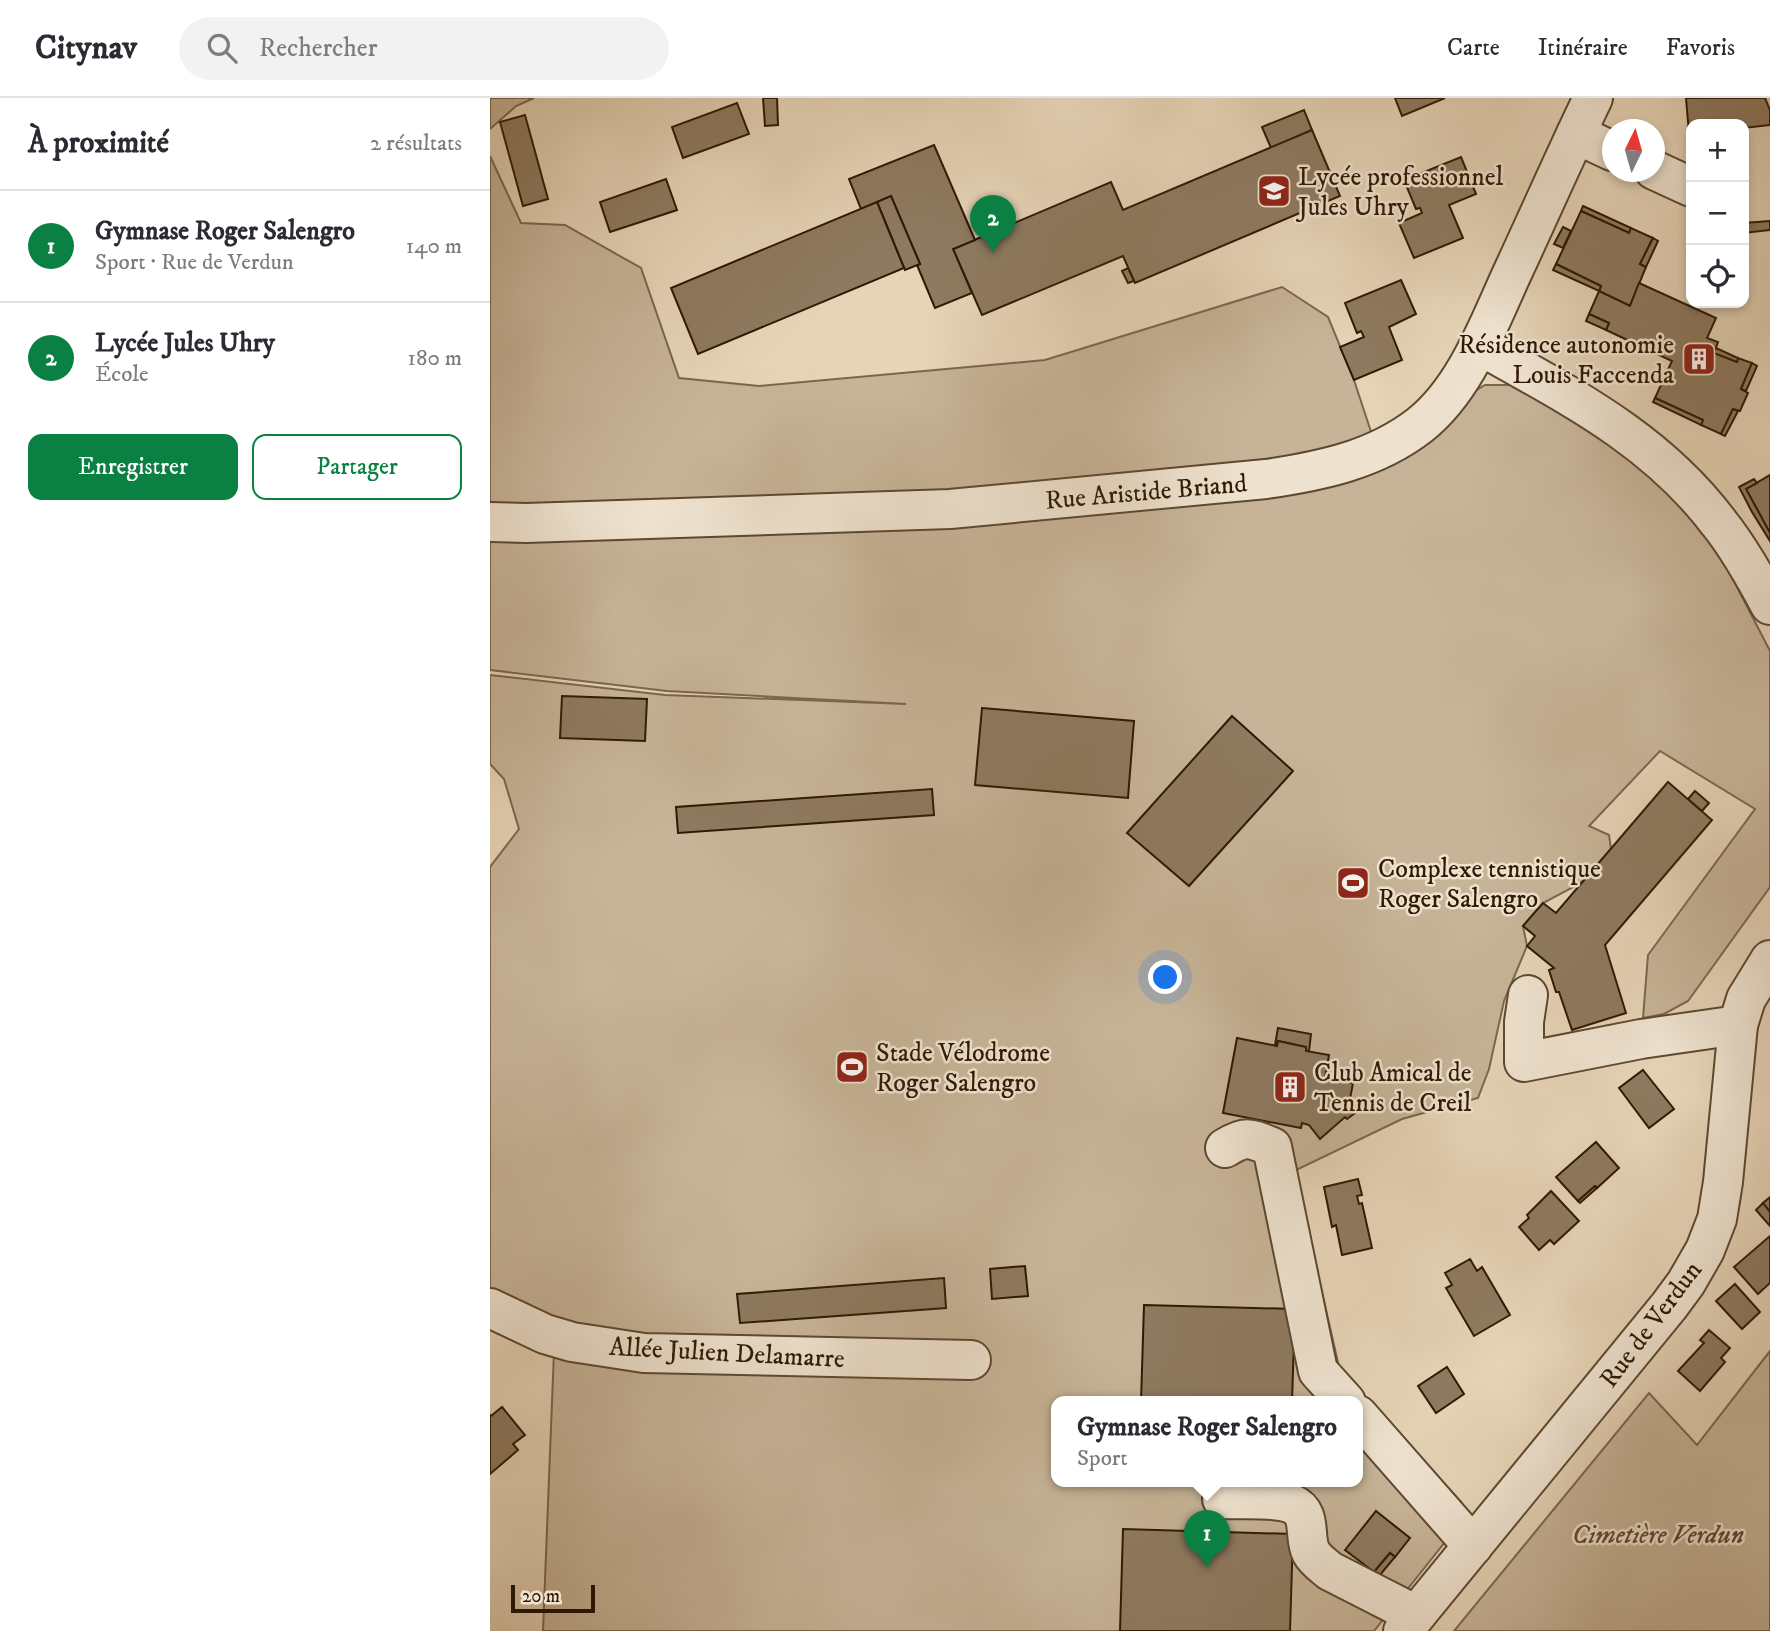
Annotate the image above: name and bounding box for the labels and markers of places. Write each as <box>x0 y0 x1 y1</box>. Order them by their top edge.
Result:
place label: Lycée professionnel Jules Uhry <box>1296 161 1504 224</box>
school or university icon: Lycée professionnel Jules Uhry <box>1255 172 1293 210</box>
pin: 2 <box>970 195 1016 253</box>
place label: Résidence autonomie Louis Faccenda <box>1458 329 1674 392</box>
building icon: Résidence autonomie Louis Faccenda <box>1680 340 1718 378</box>
place label: Complexe tennistique Roger Salengro <box>1378 853 1601 916</box>
sports icon: Complexe tennistique Roger Salengro <box>1334 864 1372 902</box>
place label: Stade Vélodrome Roger Salengro <box>876 1037 1050 1100</box>
sports icon: Stade Vélodrome Roger Salengro <box>833 1048 871 1086</box>
place label: Club Amical de Tennis de Creil <box>1314 1057 1472 1120</box>
building icon: Club Amical de Tennis de Creil <box>1271 1068 1309 1106</box>
pin: 1 <box>1184 1510 1230 1568</box>

